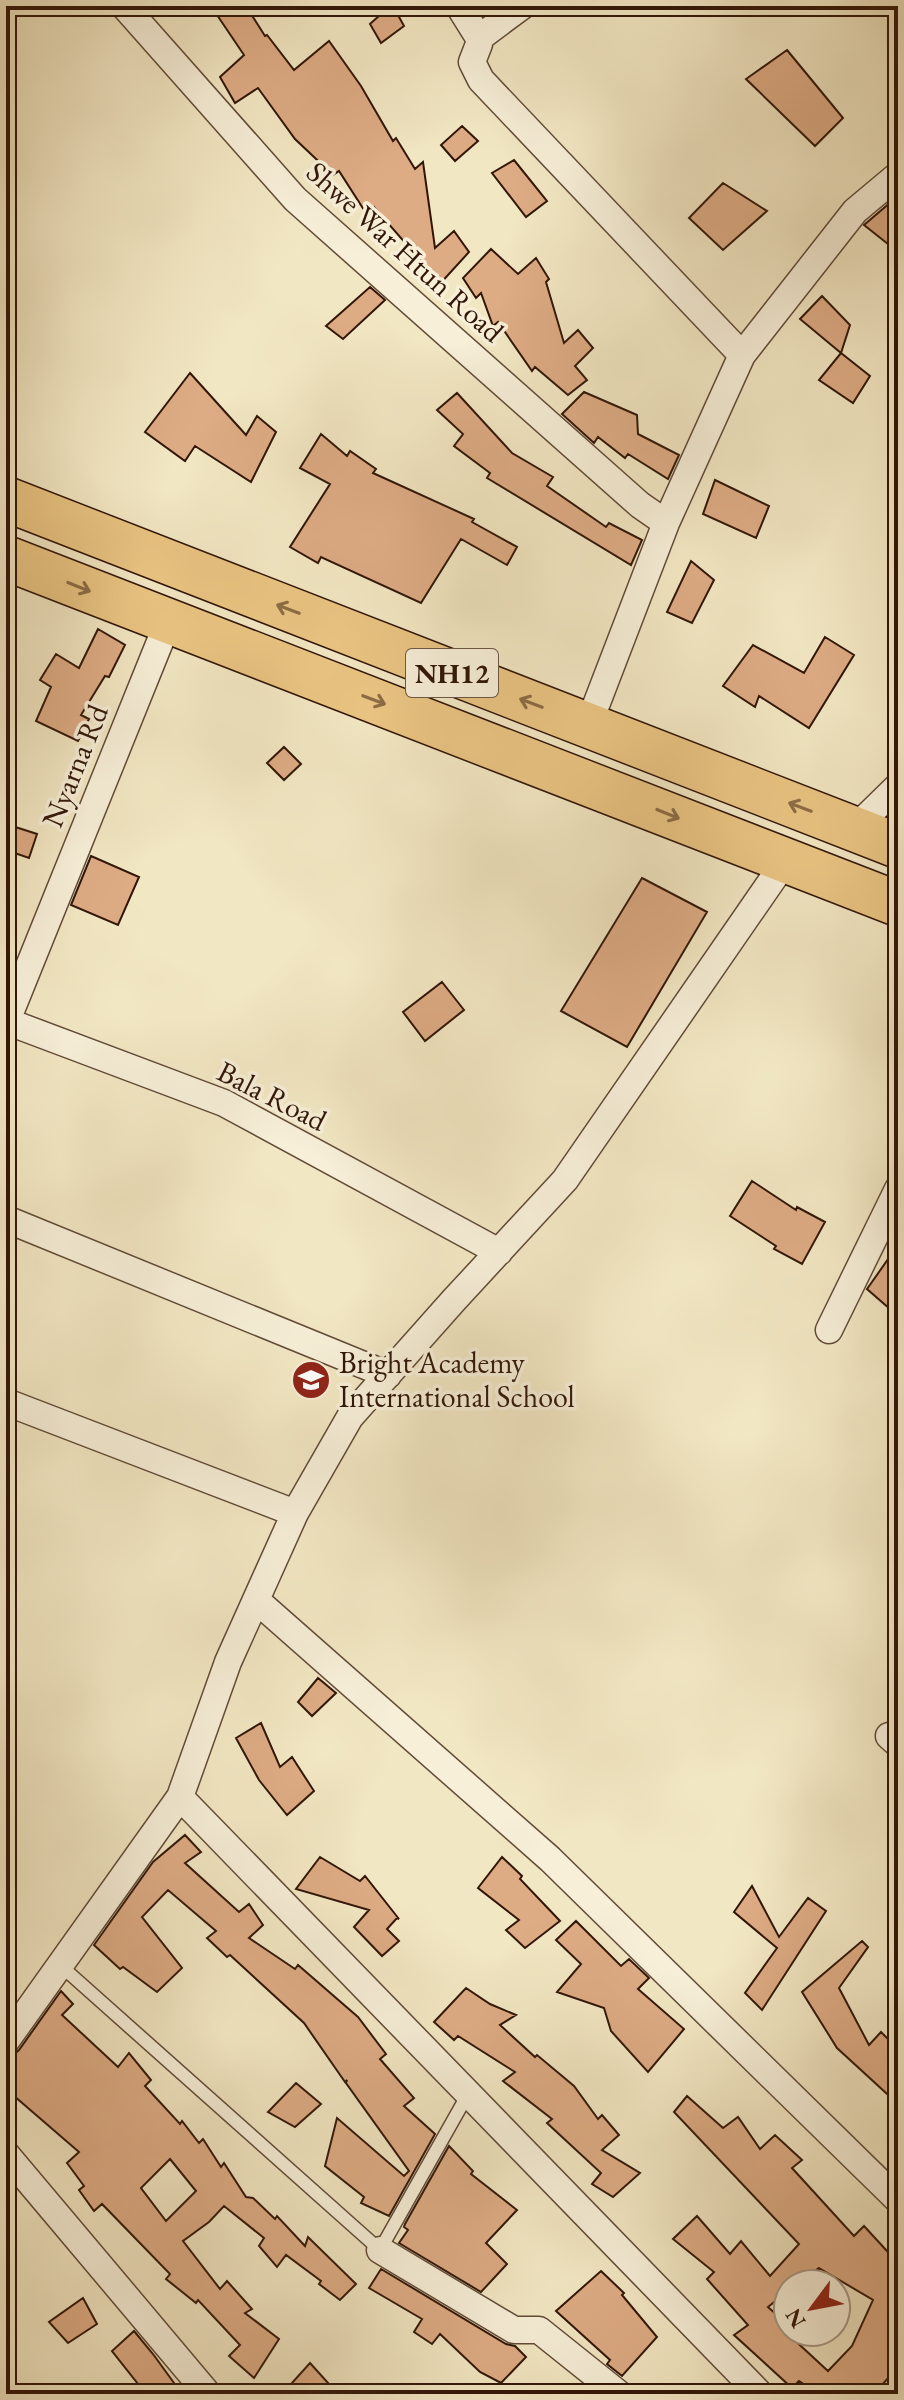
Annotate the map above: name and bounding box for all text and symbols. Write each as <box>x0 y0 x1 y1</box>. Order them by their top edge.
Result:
street label: Shwe War Htun Road <box>298 153 513 351</box>
one-way arrow <box>66 581 91 595</box>
one-way arrow <box>276 601 301 615</box>
road number: NH12 <box>406 649 498 697</box>
one-way arrow <box>361 693 386 708</box>
one-way arrow <box>519 695 544 709</box>
street label: Nyarna Rd <box>32 698 117 833</box>
one-way arrow <box>788 799 812 813</box>
one-way arrow <box>655 808 680 822</box>
street label: Bala Road <box>211 1051 334 1140</box>
place label: Bright Academy International School <box>339 1343 575 1416</box>
school or university icon: Bright Academy International School <box>290 1359 332 1401</box>
north arrow <box>772 2268 852 2348</box>
text: N <box>778 2303 812 2334</box>

